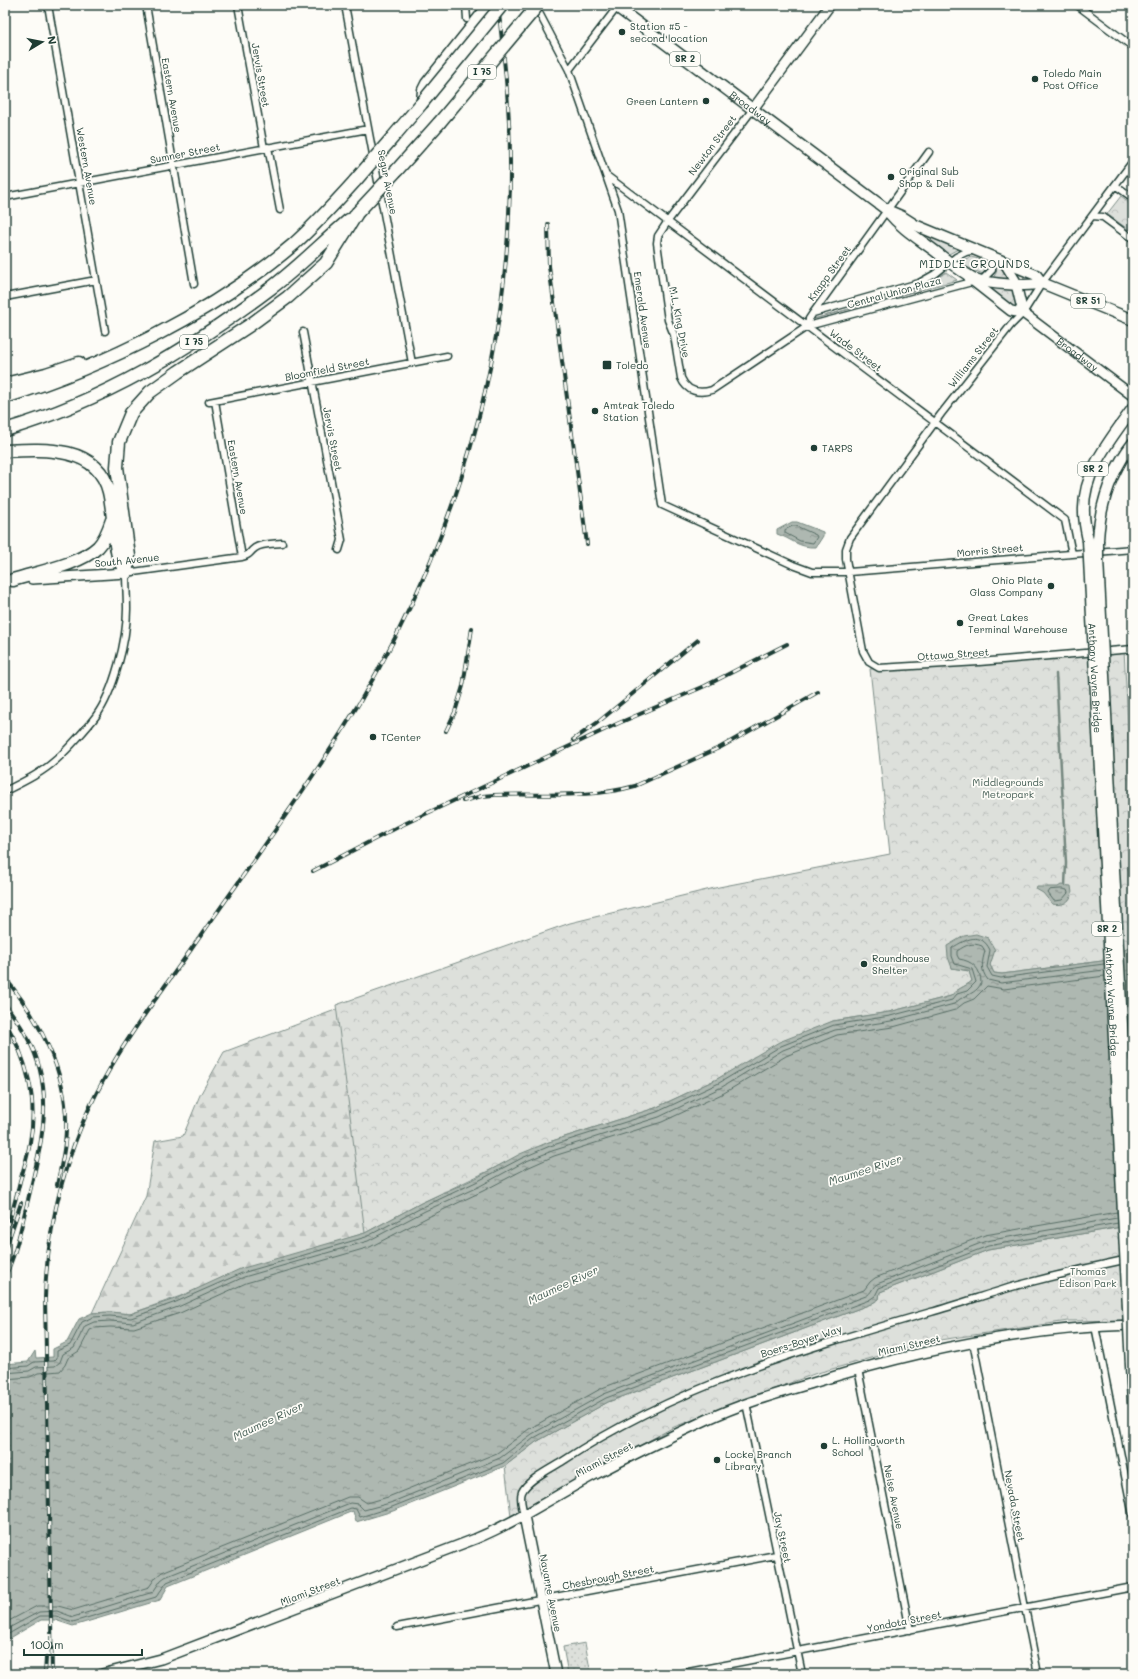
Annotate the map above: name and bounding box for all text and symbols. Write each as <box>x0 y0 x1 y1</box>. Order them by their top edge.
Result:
place label: Station #5 - second location <box>630 19 707 45</box>
north arrow <box>22 22 62 62</box>
marker: Station #5 - second location <box>617 27 627 37</box>
text: N <box>44 35 60 46</box>
street label: Jervis Street <box>248 42 274 108</box>
road number: SR 2 <box>670 52 700 66</box>
street label: Eastern Avenue <box>159 56 185 134</box>
road number: I 75 <box>468 65 496 79</box>
place label: Toledo Main Post Office <box>1043 66 1101 92</box>
marker: Toledo Main Post Office <box>1030 74 1040 84</box>
street label: Broadway <box>727 87 775 128</box>
place label: Green Lantern <box>626 94 698 108</box>
marker: Green Lantern <box>701 96 711 106</box>
street label: Newton Street <box>685 112 739 178</box>
street label: Western Avenue <box>73 126 101 206</box>
street label: Sumner Street <box>149 139 221 167</box>
street label: Segur Avenue <box>375 148 401 216</box>
place label: Original Sub Shop & Deli <box>899 164 959 190</box>
marker: Original Sub Shop & Deli <box>886 172 896 182</box>
street label: Knapp Street <box>804 243 854 303</box>
district label: MIDDLE GROUNDS <box>919 256 1031 271</box>
street label: Emerald Avenue <box>631 271 655 349</box>
street label: Central Union Plaza <box>845 273 943 311</box>
street label: M.L. King Drive <box>666 285 694 359</box>
road number: SR 51 <box>1071 294 1105 308</box>
street label: Williams Street <box>945 324 1001 390</box>
street label: Wade Street <box>827 326 885 374</box>
street label: Broadway <box>1054 334 1101 375</box>
road number: I 75 <box>180 335 208 349</box>
street label: Bloomfield Street <box>284 354 370 384</box>
place label: Toledo <box>616 358 649 372</box>
marker: Toledo <box>601 359 613 371</box>
place label: Amtrak Toledo Station <box>603 398 675 424</box>
street label: Jervis Street <box>320 406 346 472</box>
marker: Amtrak Toledo Station <box>590 406 600 416</box>
street label: Eastern Avenue <box>225 438 251 516</box>
place label: TARPS <box>822 441 853 455</box>
marker: TARPS <box>809 443 819 453</box>
road number: SR 2 <box>1078 462 1108 476</box>
street label: Morris Street <box>956 540 1024 560</box>
street label: South Avenue <box>94 550 160 570</box>
place label: Ohio Plate Glass Company <box>970 573 1043 599</box>
marker: Ohio Plate Glass Company <box>1046 581 1056 591</box>
place label: Great Lakes Terminal Warehouse <box>968 610 1068 636</box>
marker: Great Lakes Terminal Warehouse <box>955 618 965 628</box>
street label: Anthony Wayne Bridge <box>1085 622 1105 733</box>
street label: Ottawa Street <box>917 645 989 663</box>
place label: TCenter <box>381 730 421 744</box>
marker: TCenter <box>368 732 378 742</box>
park label: Middlegrounds Metropark <box>972 775 1044 801</box>
road number: SR 2 <box>1092 922 1122 936</box>
street label: Anthony Wayne Bridge <box>1102 946 1122 1057</box>
place label: Roundhouse Shelter <box>872 951 930 977</box>
marker: Roundhouse Shelter <box>859 959 869 969</box>
water label: Maumee River <box>826 1150 904 1188</box>
water label: Maumee River <box>525 1261 601 1307</box>
park label: Thomas Edison Park <box>1059 1264 1117 1290</box>
street label: Boers-Boyer Way <box>759 1321 843 1361</box>
street label: Miami Street <box>877 1331 941 1359</box>
water label: Maumee River <box>230 1397 306 1443</box>
place label: L. Hollingworth School <box>832 1433 905 1459</box>
street label: Miami Street <box>573 1438 635 1480</box>
marker: L. Hollingworth School <box>819 1441 829 1451</box>
place label: Locke Branch Library <box>725 1447 792 1473</box>
marker: Locke Branch Library <box>712 1455 722 1465</box>
street label: Neise Avenue <box>881 1464 907 1530</box>
street label: Nevada Street <box>1001 1469 1029 1543</box>
street label: Jay Street <box>771 1510 795 1564</box>
street label: Navarre Avenue <box>537 1553 565 1633</box>
street label: Chesbrough Street <box>561 1561 655 1593</box>
street label: Miami Street <box>278 1573 342 1609</box>
street label: Yondota Street <box>865 1607 943 1635</box>
scale bar <box>24 1631 142 1657</box>
text: 100 m <box>30 1636 64 1652</box>

